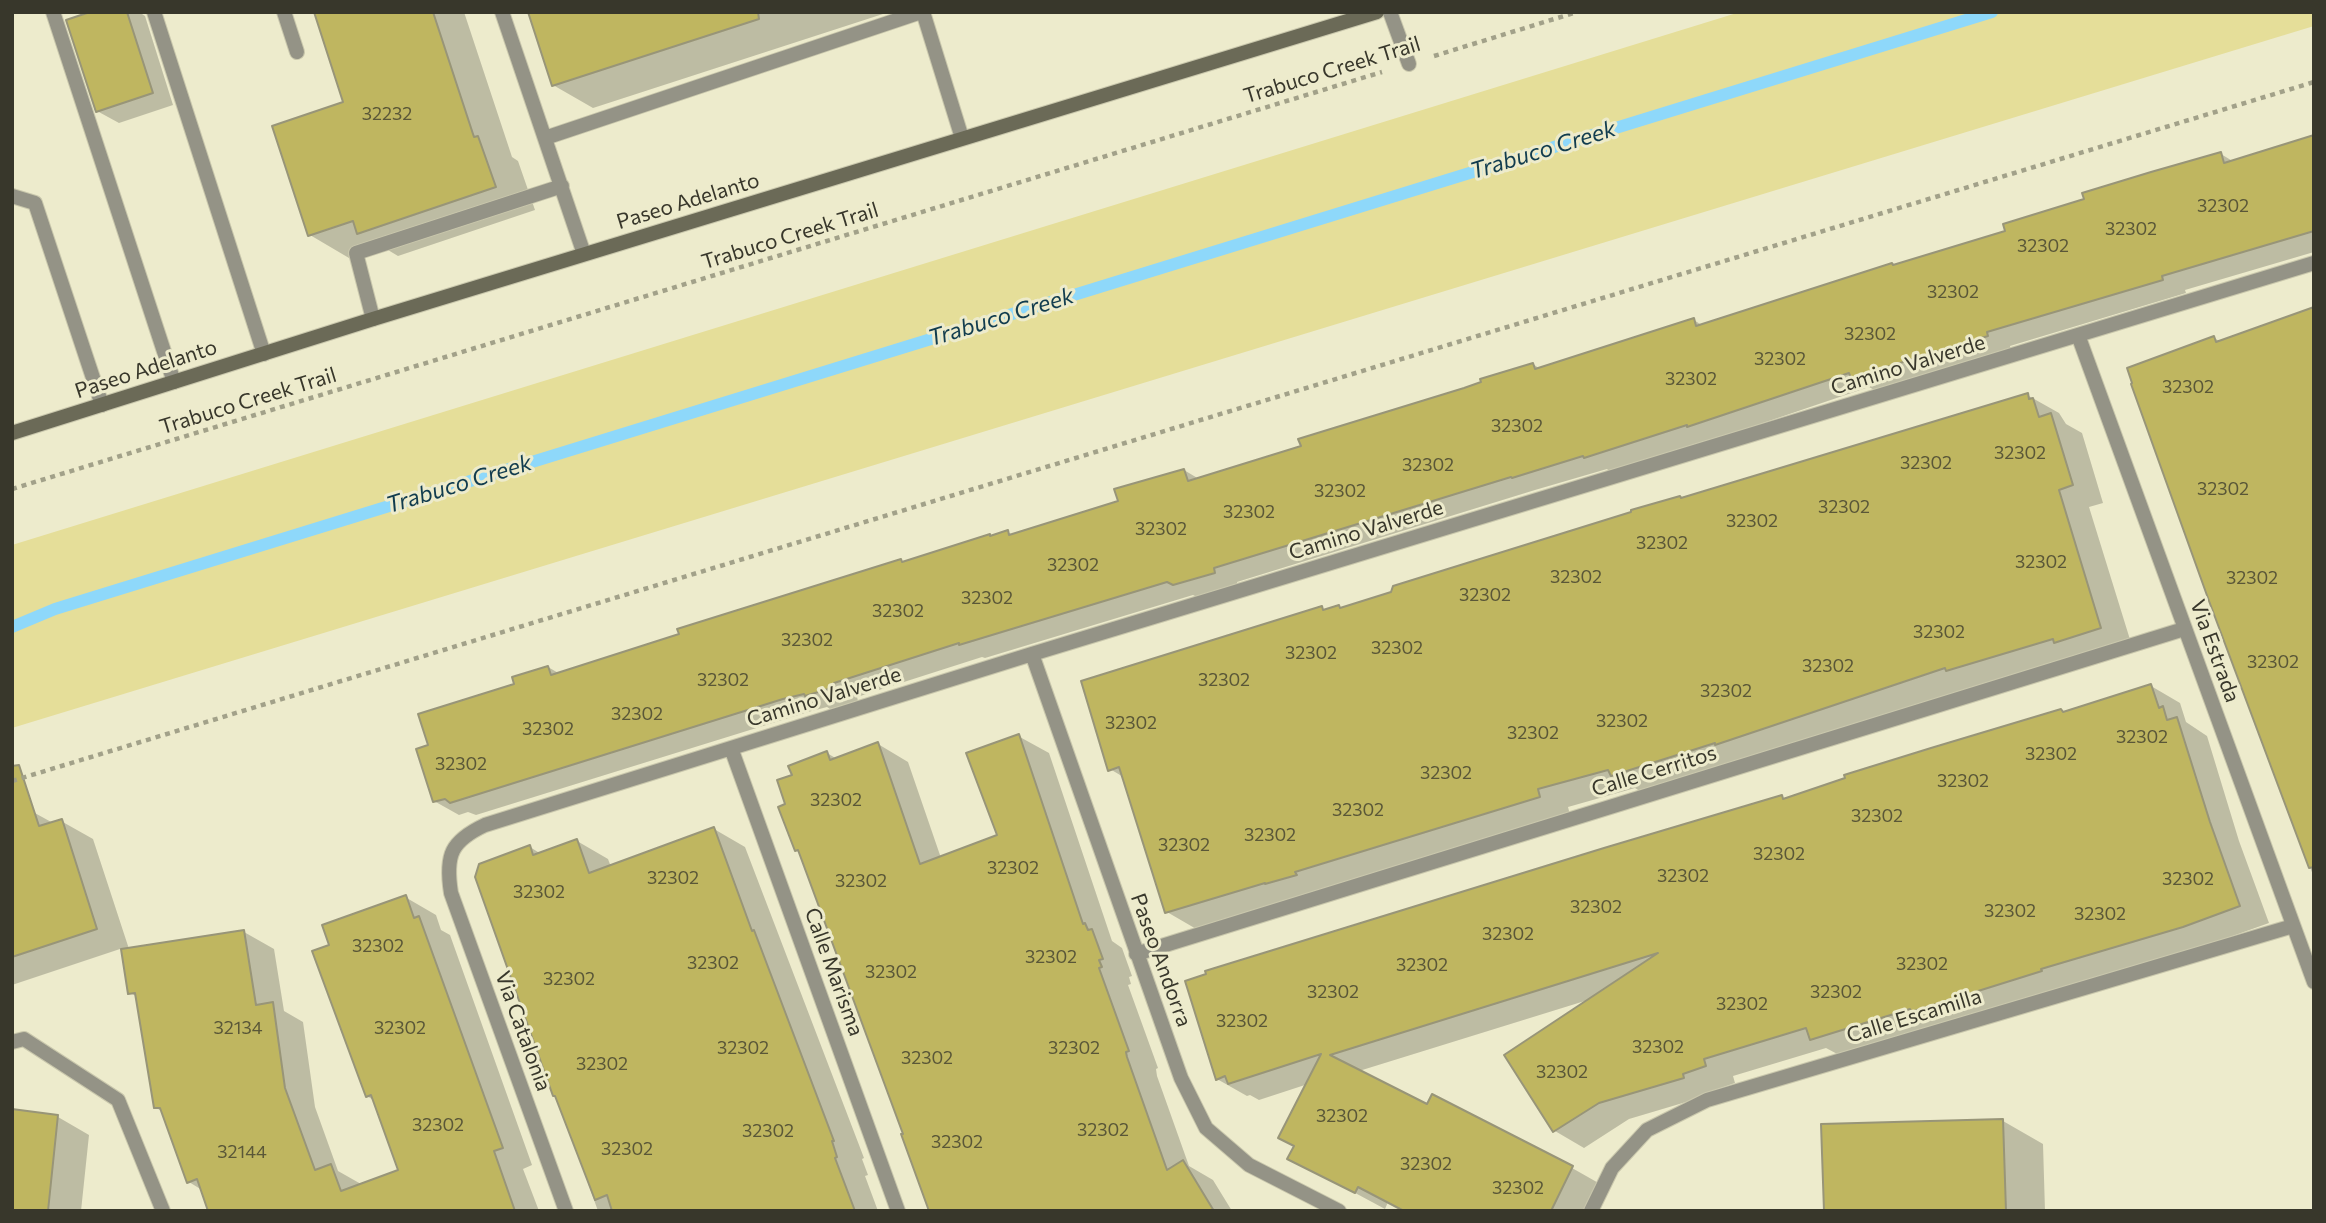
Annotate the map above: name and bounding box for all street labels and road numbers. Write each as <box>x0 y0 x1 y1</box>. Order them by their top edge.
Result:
street label: Trabuco Creek Trail <box>1241 31 1423 109</box>
street label: Paseo Adelanto <box>614 167 762 235</box>
street label: Trabuco Creek Trail <box>699 197 881 275</box>
street label: Camino Valverde <box>1828 330 1988 400</box>
street label: Paseo Adelanto <box>72 334 220 404</box>
street label: Trabuco Creek Trail <box>157 362 339 440</box>
street label: Camino Valverde <box>1286 495 1446 565</box>
street label: Via Estrada <box>2185 596 2245 706</box>
street label: Camino Valverde <box>744 662 904 732</box>
street label: Calle Cerritos <box>1589 740 1719 802</box>
street label: Paseo Andorra <box>1125 890 1197 1030</box>
street label: Calle Marisma <box>799 904 869 1040</box>
street label: Via Catalonia <box>490 967 556 1095</box>
street label: Calle Escamilla <box>1843 984 1985 1048</box>

